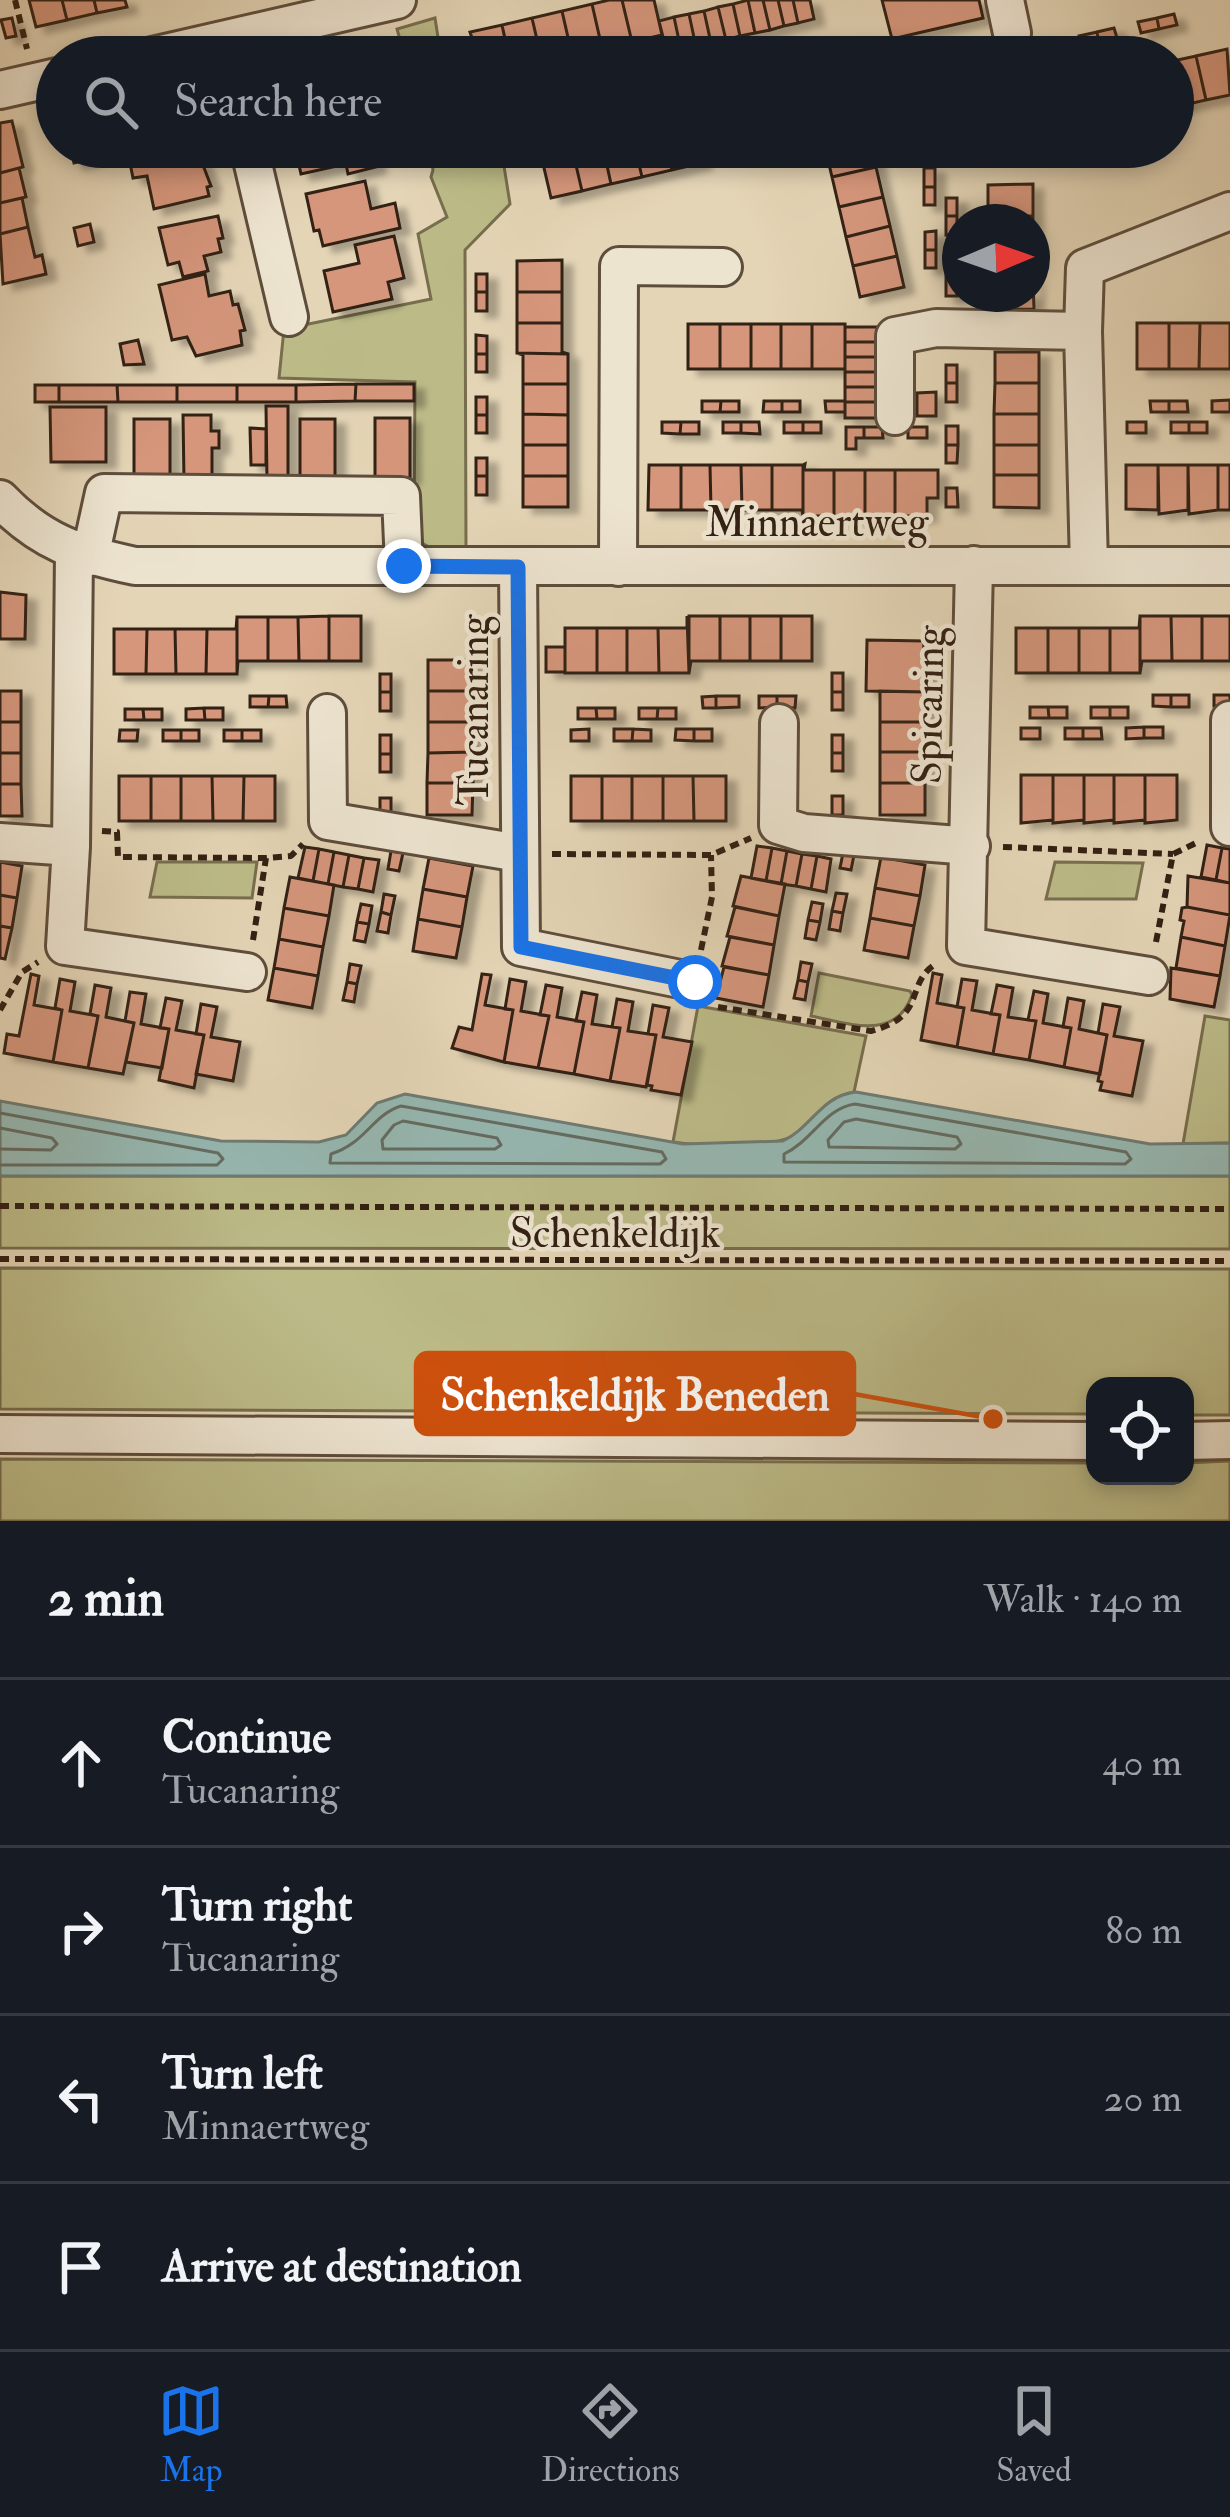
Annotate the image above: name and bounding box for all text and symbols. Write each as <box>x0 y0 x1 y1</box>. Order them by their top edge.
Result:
search box <box>36 36 1194 168</box>
icon: search <box>78 69 144 135</box>
text: Search here <box>174 74 382 130</box>
north arrow <box>942 204 1050 312</box>
street label: Minnaertweg <box>705 497 930 549</box>
route end <box>377 539 431 593</box>
street label: Tucanaring <box>449 613 501 805</box>
street label: Spicaring <box>902 624 956 785</box>
route start <box>668 955 722 1009</box>
street label: Schenkeldijk <box>510 1208 720 1260</box>
callout: Schenkeldijk Beneden <box>416 1353 854 1434</box>
text: Schenkeldijk Beneden <box>440 1368 831 1424</box>
map controls <box>1086 1377 1194 1485</box>
button: locate <box>1086 1377 1194 1485</box>
text: 2 min <box>48 1567 164 1631</box>
text: Walk · 140 m <box>984 1575 1182 1624</box>
text: Continue <box>162 1710 331 1766</box>
icon: ahead <box>48 1730 114 1796</box>
text: 40 m <box>1103 1738 1182 1787</box>
text: Tucanaring <box>162 1766 339 1815</box>
text: Turn right <box>162 1878 352 1934</box>
icon: right <box>48 1898 114 1964</box>
text: 80 m <box>1105 1906 1182 1955</box>
text: Tucanaring <box>162 1934 339 1983</box>
text: Turn left <box>162 2046 323 2102</box>
icon: left <box>48 2066 114 2132</box>
text: 20 m <box>1104 2074 1182 2123</box>
text: Minnaertweg <box>162 2102 369 2151</box>
icon: arrive <box>48 2234 114 2300</box>
text: Arrive at destination <box>162 2239 522 2295</box>
tab: Map <box>158 2378 224 2491</box>
tab: Directions <box>541 2378 680 2491</box>
tab: Saved <box>996 2378 1072 2491</box>

